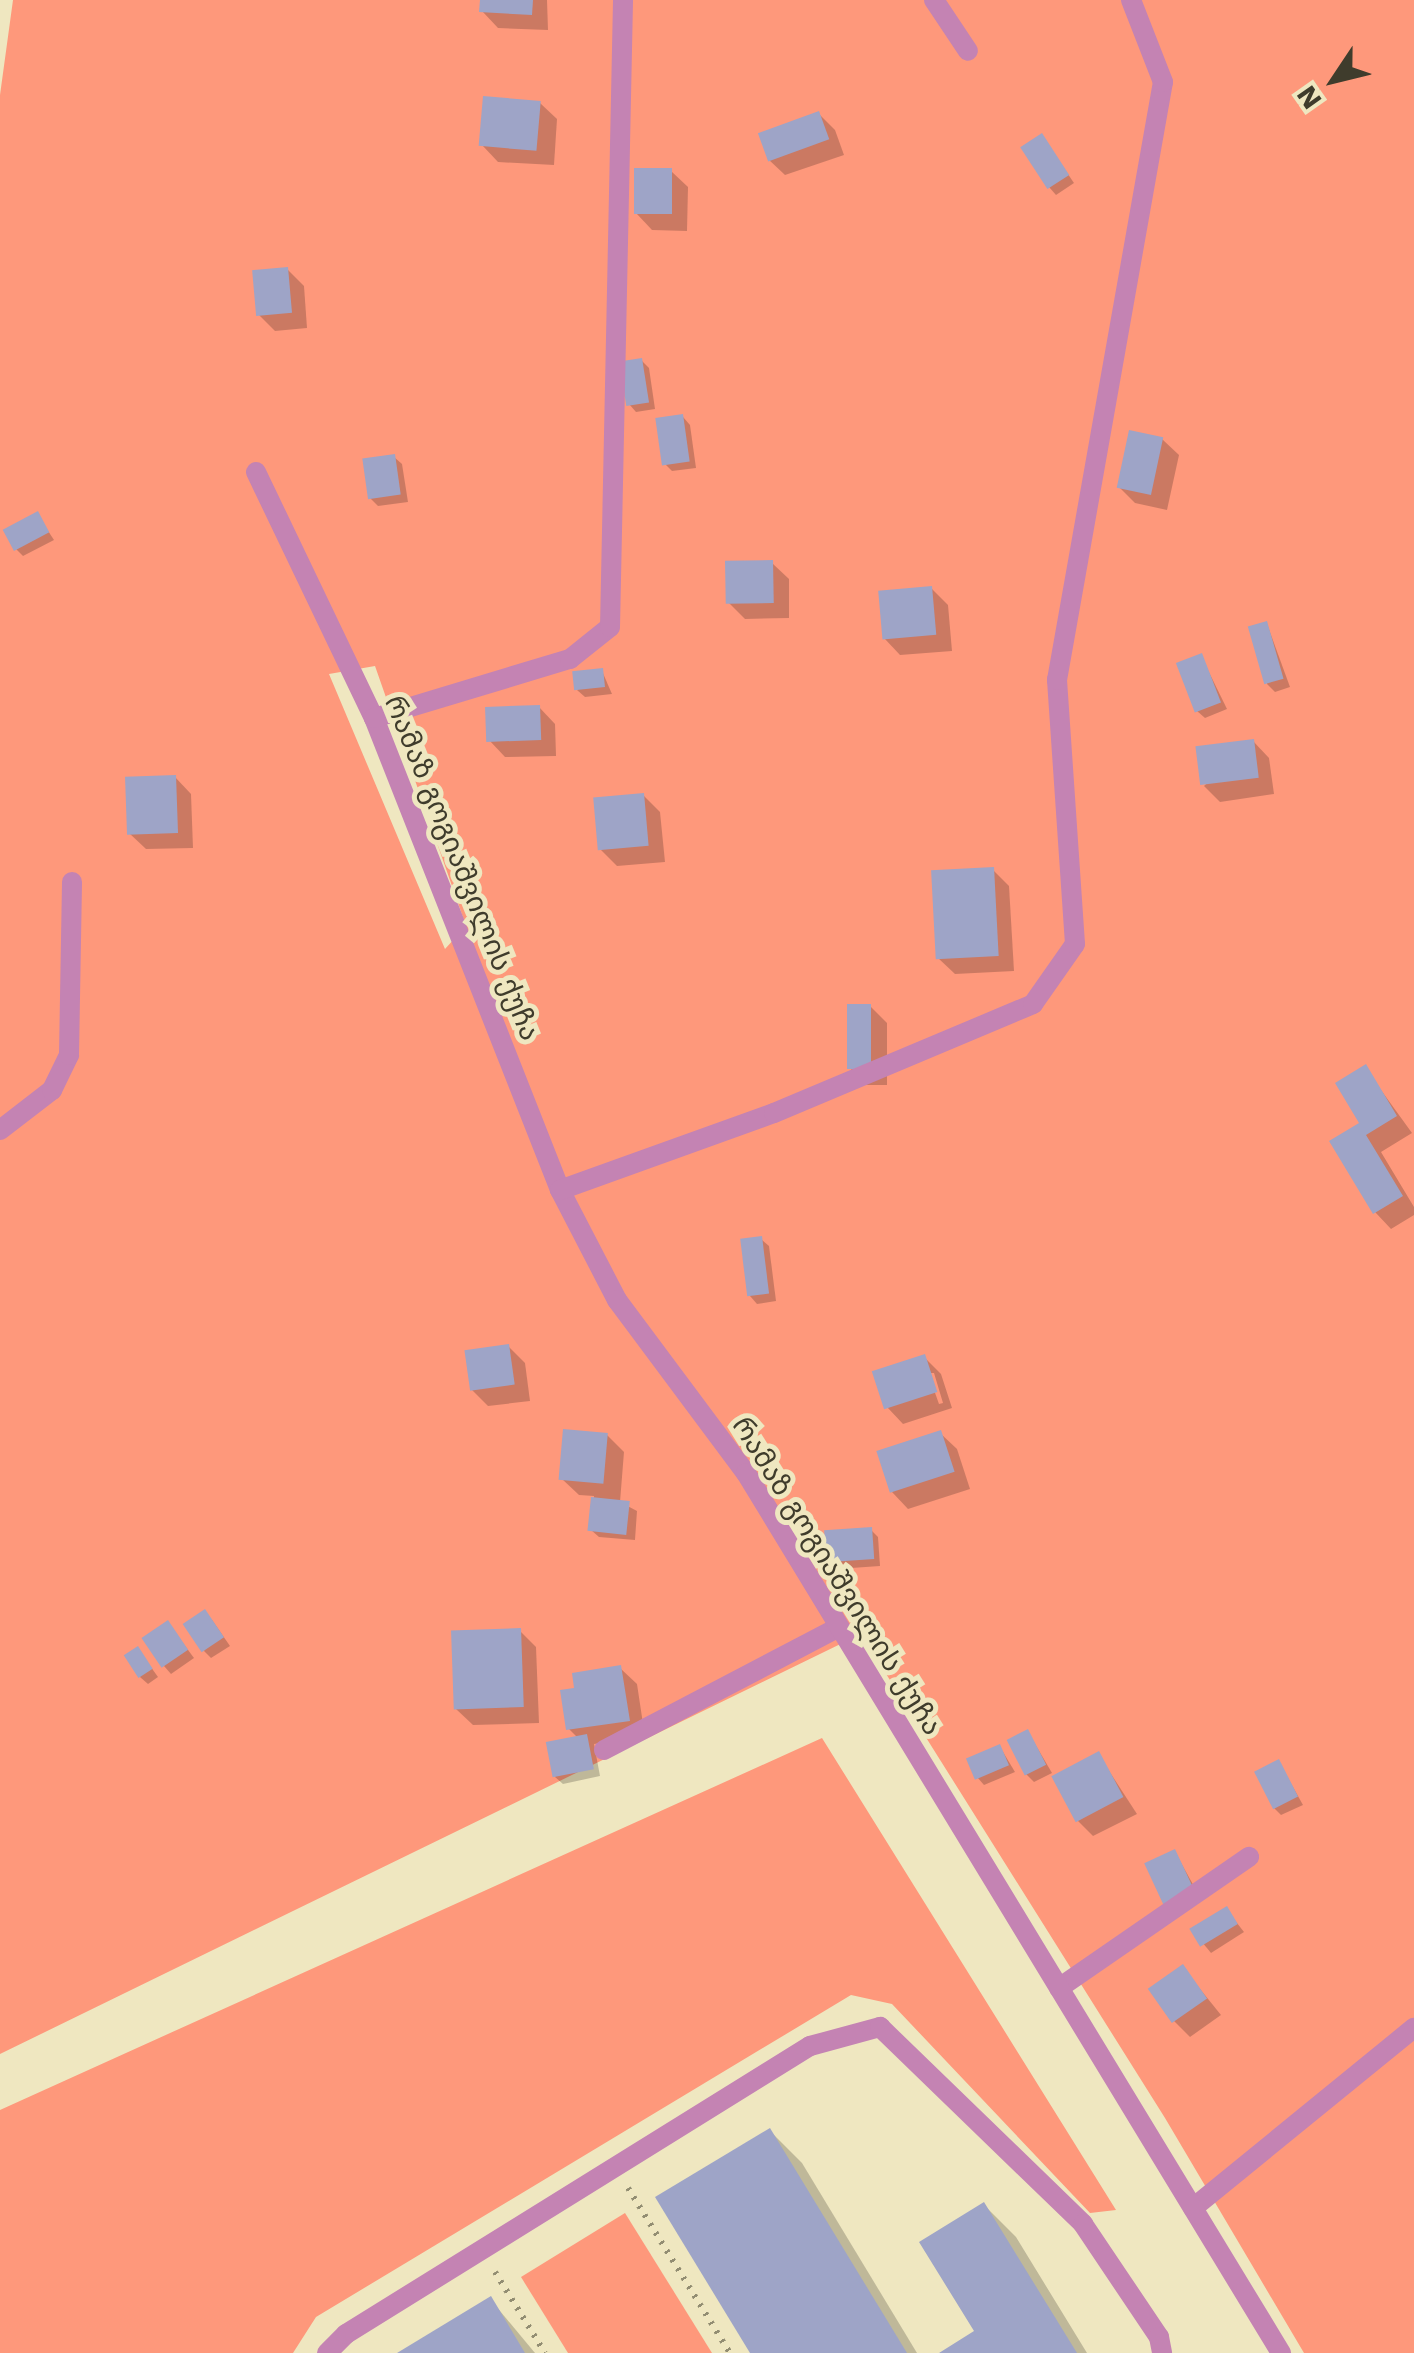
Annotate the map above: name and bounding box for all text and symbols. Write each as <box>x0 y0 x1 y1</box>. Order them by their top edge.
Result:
north arrow <box>1284 30 1384 130</box>
text: N <box>1290 80 1328 115</box>
street label: რამაზ გოგიაშვილის ქუჩა <box>377 691 547 1045</box>
street label: რამაზ გოგიაშვილის ქუჩა <box>725 1411 949 1741</box>

